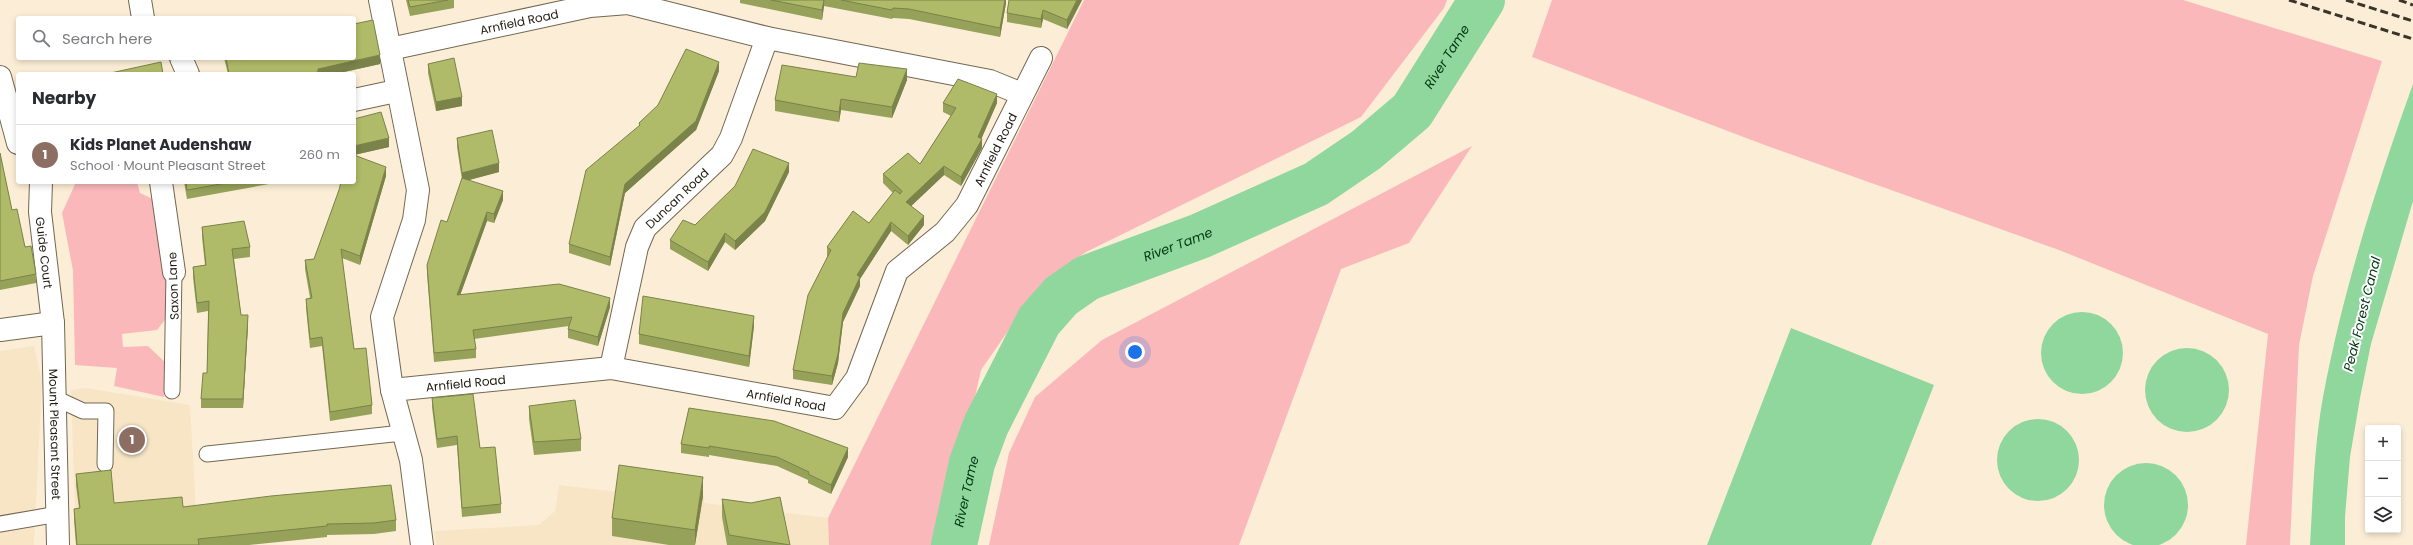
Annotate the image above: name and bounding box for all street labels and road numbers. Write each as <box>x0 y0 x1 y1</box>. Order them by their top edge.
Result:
street label: Arnfield Road <box>478 5 560 38</box>
street label: Arnfield Road <box>969 110 1021 189</box>
street label: Duncan Road <box>641 164 712 232</box>
street label: Guide Court <box>32 216 57 290</box>
street label: Saxon Lane <box>163 252 183 320</box>
street label: Mount Pleasant Street <box>46 368 65 500</box>
street label: Arnfield Road <box>425 370 506 395</box>
street label: Arnfield Road <box>745 384 827 415</box>

